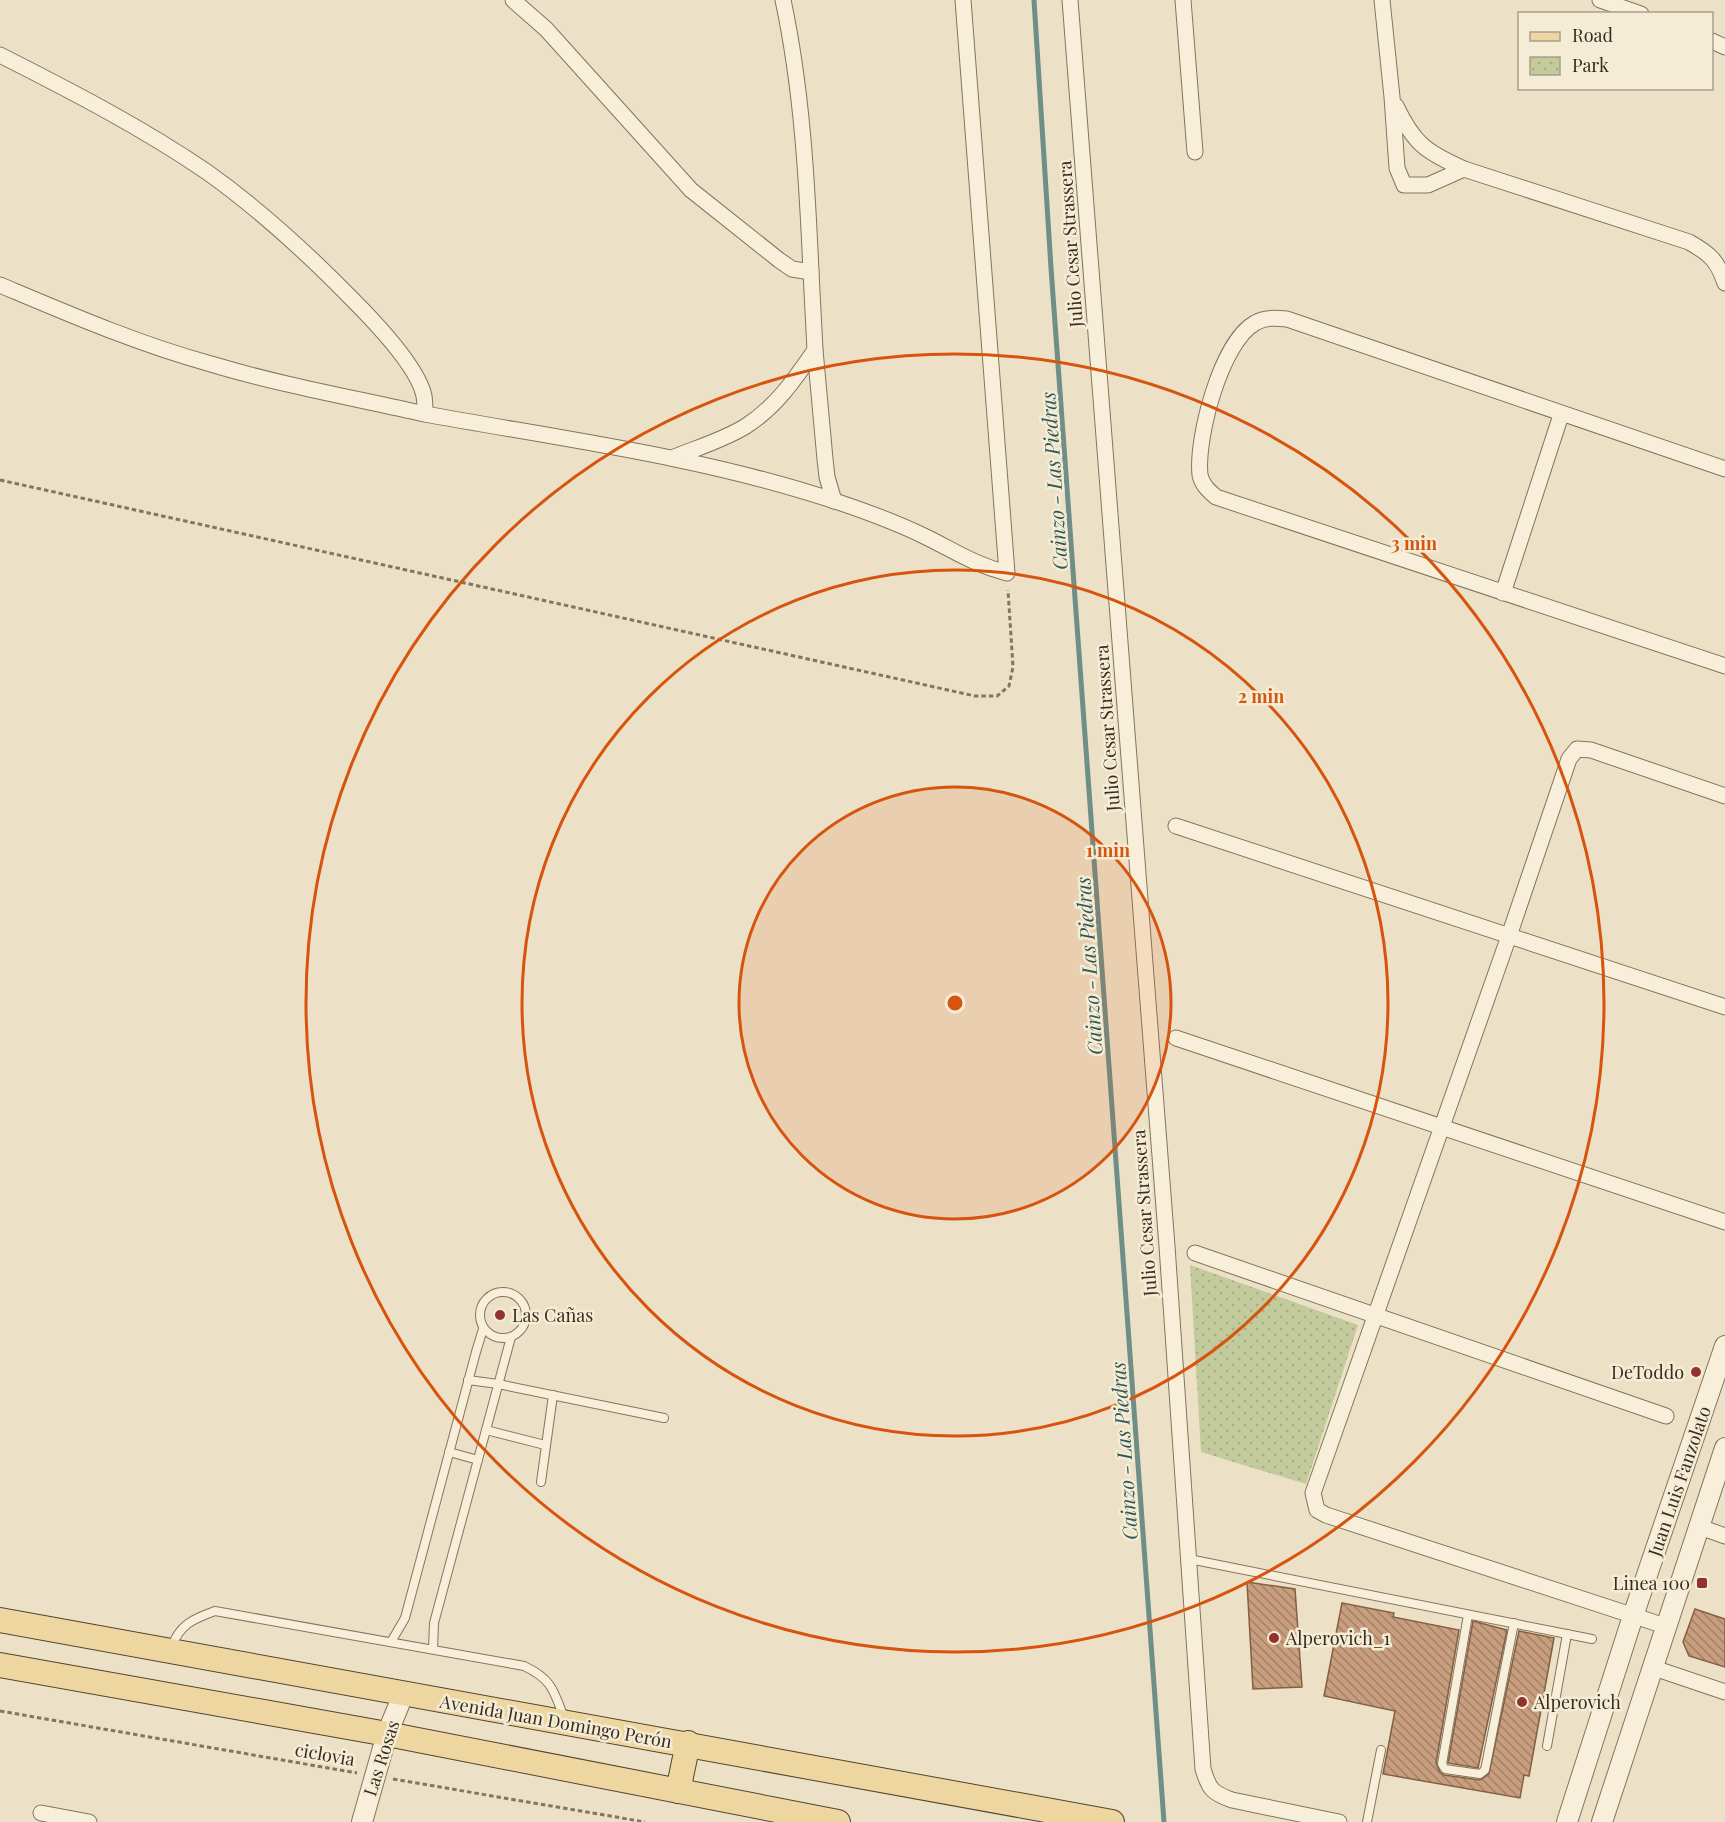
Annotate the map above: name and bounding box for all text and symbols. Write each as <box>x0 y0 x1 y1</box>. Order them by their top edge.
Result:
legend <box>1518 12 1713 90</box>
text: Road <box>1572 23 1613 47</box>
text: Park <box>1572 53 1609 77</box>
street label: Julio Cesar Strassera <box>1052 160 1088 329</box>
water label: Cainzo - Las Piedras <box>1033 391 1073 571</box>
text: 3 min <box>1391 531 1437 555</box>
street label: Julio Cesar Strassera <box>1089 644 1125 813</box>
text: 2 min <box>1238 684 1284 708</box>
text: 1 min <box>1086 838 1130 862</box>
water label: Cainzo - Las Piedras <box>1068 876 1108 1056</box>
centre of rings <box>945 993 965 1013</box>
street label: Julio Cesar Strassera <box>1126 1129 1162 1298</box>
place label: Las Cañas <box>512 1303 593 1327</box>
marker: Las Cañas <box>493 1308 507 1322</box>
place label: DeToddo <box>1611 1360 1684 1384</box>
water label: Cainzo - Las Piedras <box>1103 1361 1143 1541</box>
marker: DeToddo <box>1689 1365 1703 1379</box>
street label: Juan Luis Fanzolato <box>1642 1403 1716 1560</box>
place label: Linea 100 <box>1613 1571 1690 1595</box>
marker: Linea 100 <box>1695 1576 1709 1590</box>
place label: Alperovich_1 <box>1285 1626 1390 1650</box>
marker: Alperovich_1 <box>1267 1631 1281 1645</box>
street label: Avenida Juan Domingo Perón <box>437 1689 674 1753</box>
place label: Alperovich <box>1533 1690 1621 1714</box>
marker: Alperovich <box>1515 1695 1529 1709</box>
street label: Las Rosas <box>357 1717 405 1799</box>
street label: ciclovia <box>293 1737 357 1771</box>

